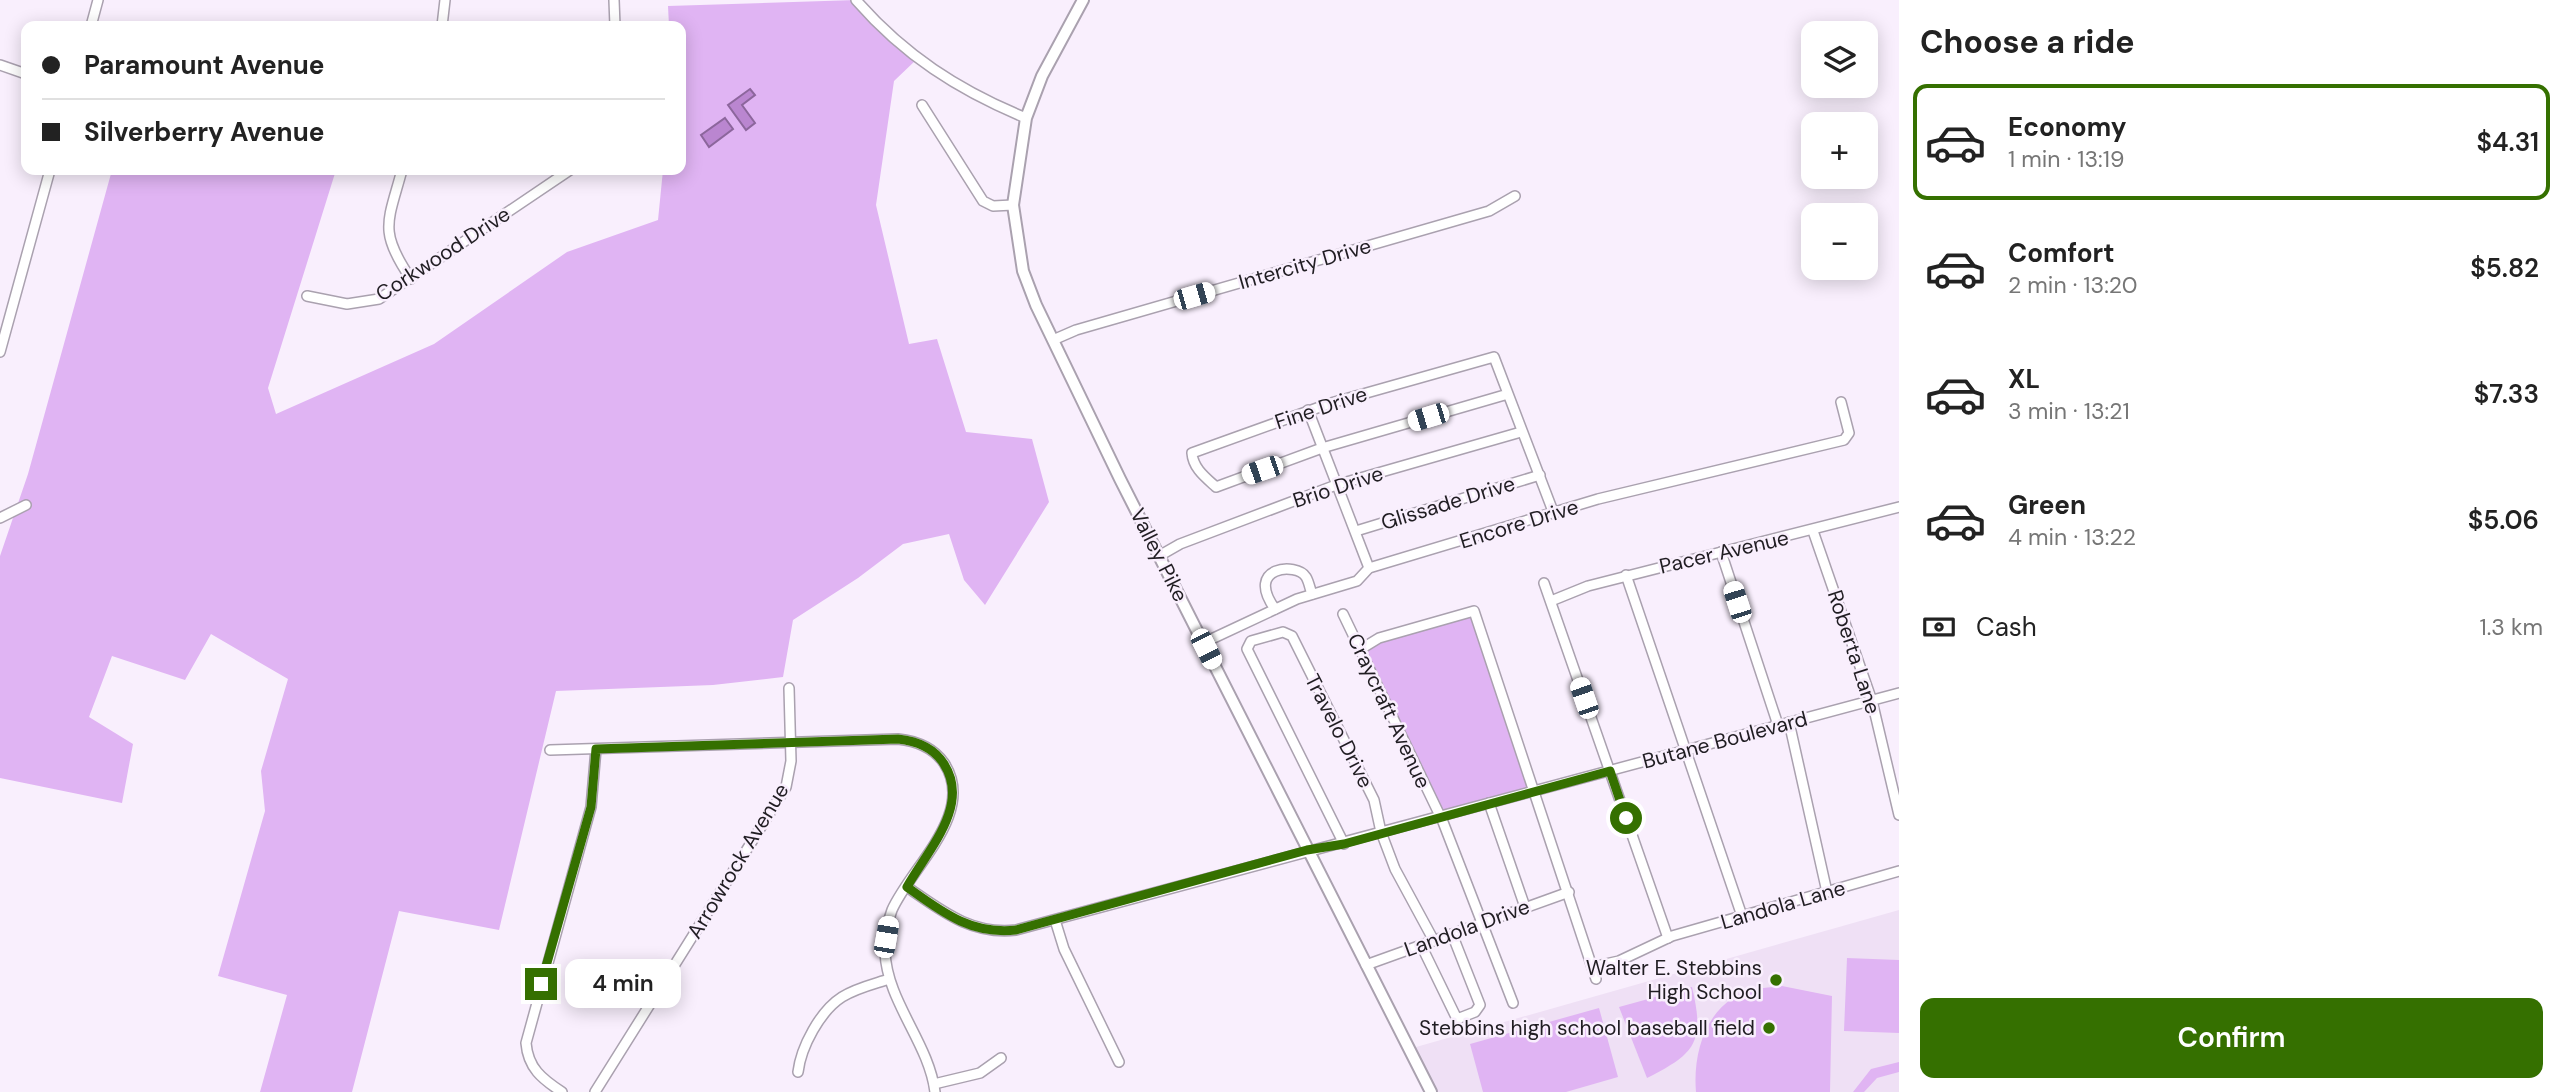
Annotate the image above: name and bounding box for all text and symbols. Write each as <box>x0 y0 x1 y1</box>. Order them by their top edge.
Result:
map controls <box>1801 21 1878 280</box>
button: layers <box>1801 21 1878 98</box>
text: Choose a ride <box>1920 21 2135 63</box>
text: Paramount Avenue <box>84 48 324 82</box>
text: Economy <box>2008 110 2126 144</box>
icon: car <box>1924 111 1987 174</box>
button: + <box>1801 112 1878 189</box>
text: Silverberry Avenue <box>84 115 324 149</box>
text: $4.31 <box>2476 125 2539 159</box>
text: 1 min · 13:19 <box>2008 144 2124 174</box>
street label: Corkwood Drive <box>370 200 516 308</box>
button: − <box>1801 203 1878 280</box>
street label: Intercity Drive <box>1236 232 1375 296</box>
text: Comfort <box>2008 236 2114 270</box>
icon: car <box>1924 237 1987 300</box>
text: $5.82 <box>2470 251 2539 285</box>
text: 2 min · 13:20 <box>2008 270 2138 300</box>
car <box>1171 280 1218 312</box>
text: XL <box>2008 362 2040 396</box>
icon: car <box>1924 363 1987 426</box>
text: $7.33 <box>2474 377 2539 411</box>
street label: Fine Drive <box>1271 380 1371 436</box>
text: 3 min · 13:21 <box>2008 396 2130 426</box>
car <box>1405 401 1452 433</box>
car <box>1239 453 1286 487</box>
street label: Brio Drive <box>1289 459 1387 515</box>
street label: Glissade Drive <box>1378 469 1518 537</box>
text: Green <box>2008 488 2086 522</box>
icon: car <box>1924 489 1987 552</box>
street label: Encore Drive <box>1456 493 1582 555</box>
street label: Valley Pike <box>1124 503 1195 607</box>
text: $5.06 <box>2468 503 2539 537</box>
text: 4 min · 13:22 <box>2008 522 2136 552</box>
street label: Pacer Avenue <box>1657 524 1791 580</box>
car <box>1721 579 1754 625</box>
street label: Roberta Lane <box>1821 586 1887 718</box>
icon: cash <box>1920 608 1958 646</box>
text: Cash <box>1976 610 2037 644</box>
text: 1.3 km <box>2479 612 2543 642</box>
car <box>1188 626 1225 672</box>
street label: Craycraft Avenue <box>1341 629 1437 793</box>
street label: Travelo Drive <box>1298 669 1380 793</box>
car <box>1568 675 1601 721</box>
street label: Butane Boulevard <box>1639 705 1811 775</box>
street label: Arrowrock Avenue <box>681 778 795 944</box>
route start <box>1610 802 1642 834</box>
street label: Landola Lane <box>1717 874 1849 936</box>
street label: Landola Drive <box>1400 892 1534 964</box>
car <box>873 914 900 960</box>
place label: Walter E. Stebbins High School <box>1586 954 1762 1006</box>
callout: 4 min <box>566 960 681 1009</box>
route end <box>525 968 557 1000</box>
text: 4 min <box>592 968 654 998</box>
marker: Walter E. Stebbins High School <box>1768 972 1784 988</box>
button: Confirm <box>1920 998 2543 1078</box>
place label: Stebbins high school baseball field <box>1419 1014 1755 1042</box>
marker: Stebbins high school baseball field <box>1761 1020 1777 1036</box>

